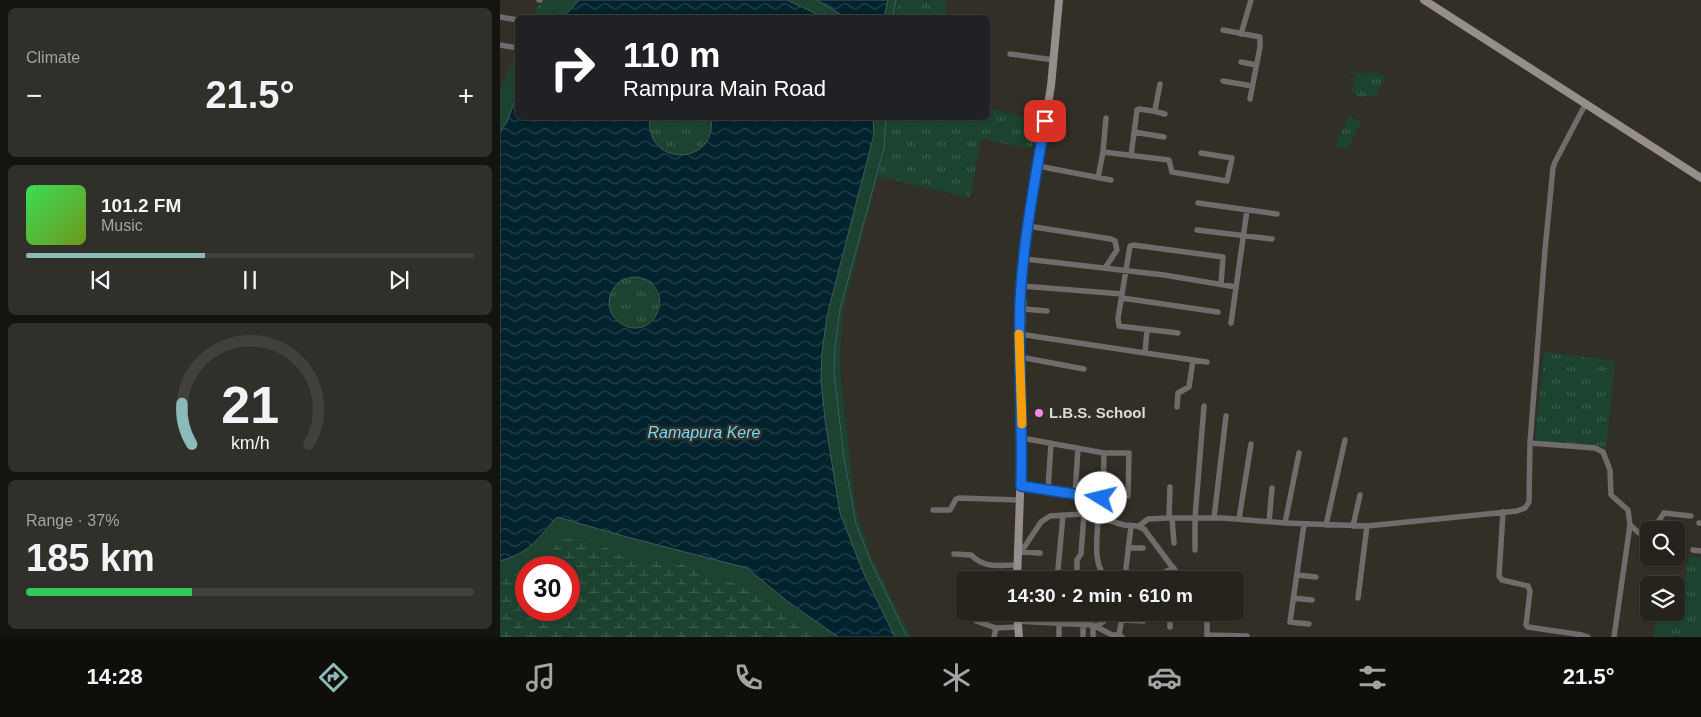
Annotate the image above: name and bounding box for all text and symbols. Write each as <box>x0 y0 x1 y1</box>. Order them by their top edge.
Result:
icon: right <box>540 35 605 100</box>
text: 110 m <box>623 35 720 74</box>
text: Climate <box>26 49 80 66</box>
text: 21.5° <box>205 74 295 116</box>
text: Rampura Main Road <box>623 76 826 101</box>
text: − <box>26 80 42 111</box>
text: + <box>458 80 474 111</box>
pin <box>1024 100 1066 142</box>
icon: arrive <box>1031 107 1059 135</box>
text: 101.2 FM <box>101 195 181 216</box>
text: Music <box>101 217 143 234</box>
icon: previous <box>87 266 115 294</box>
icon: pause <box>236 266 264 294</box>
icon: next <box>385 266 413 294</box>
text: 21 <box>221 376 279 434</box>
place label: L.B.S. School <box>1049 404 1146 421</box>
marker: L.B.S. School <box>1033 407 1045 419</box>
water label: Ramapura Kere <box>648 424 761 441</box>
text: km/h <box>231 433 269 453</box>
position arrow <box>1074 471 1126 523</box>
text: Range · 37% <box>26 512 119 529</box>
map controls <box>1640 521 1685 621</box>
button: search <box>1640 521 1685 566</box>
text: 185 km <box>26 537 155 579</box>
speed limit sign: 30 <box>515 556 580 621</box>
button: layers <box>1640 576 1685 621</box>
text: 14:30 · 2 min · 610 m <box>1007 585 1193 606</box>
icon: directions <box>316 660 351 695</box>
icon: music <box>523 660 558 695</box>
icon: phone <box>731 660 766 695</box>
icon: climate <box>939 660 974 695</box>
icon: car <box>1147 660 1182 695</box>
icon: filters <box>1355 660 1390 695</box>
text: 14:28 <box>86 664 143 689</box>
text: 21.5° <box>1563 664 1614 689</box>

